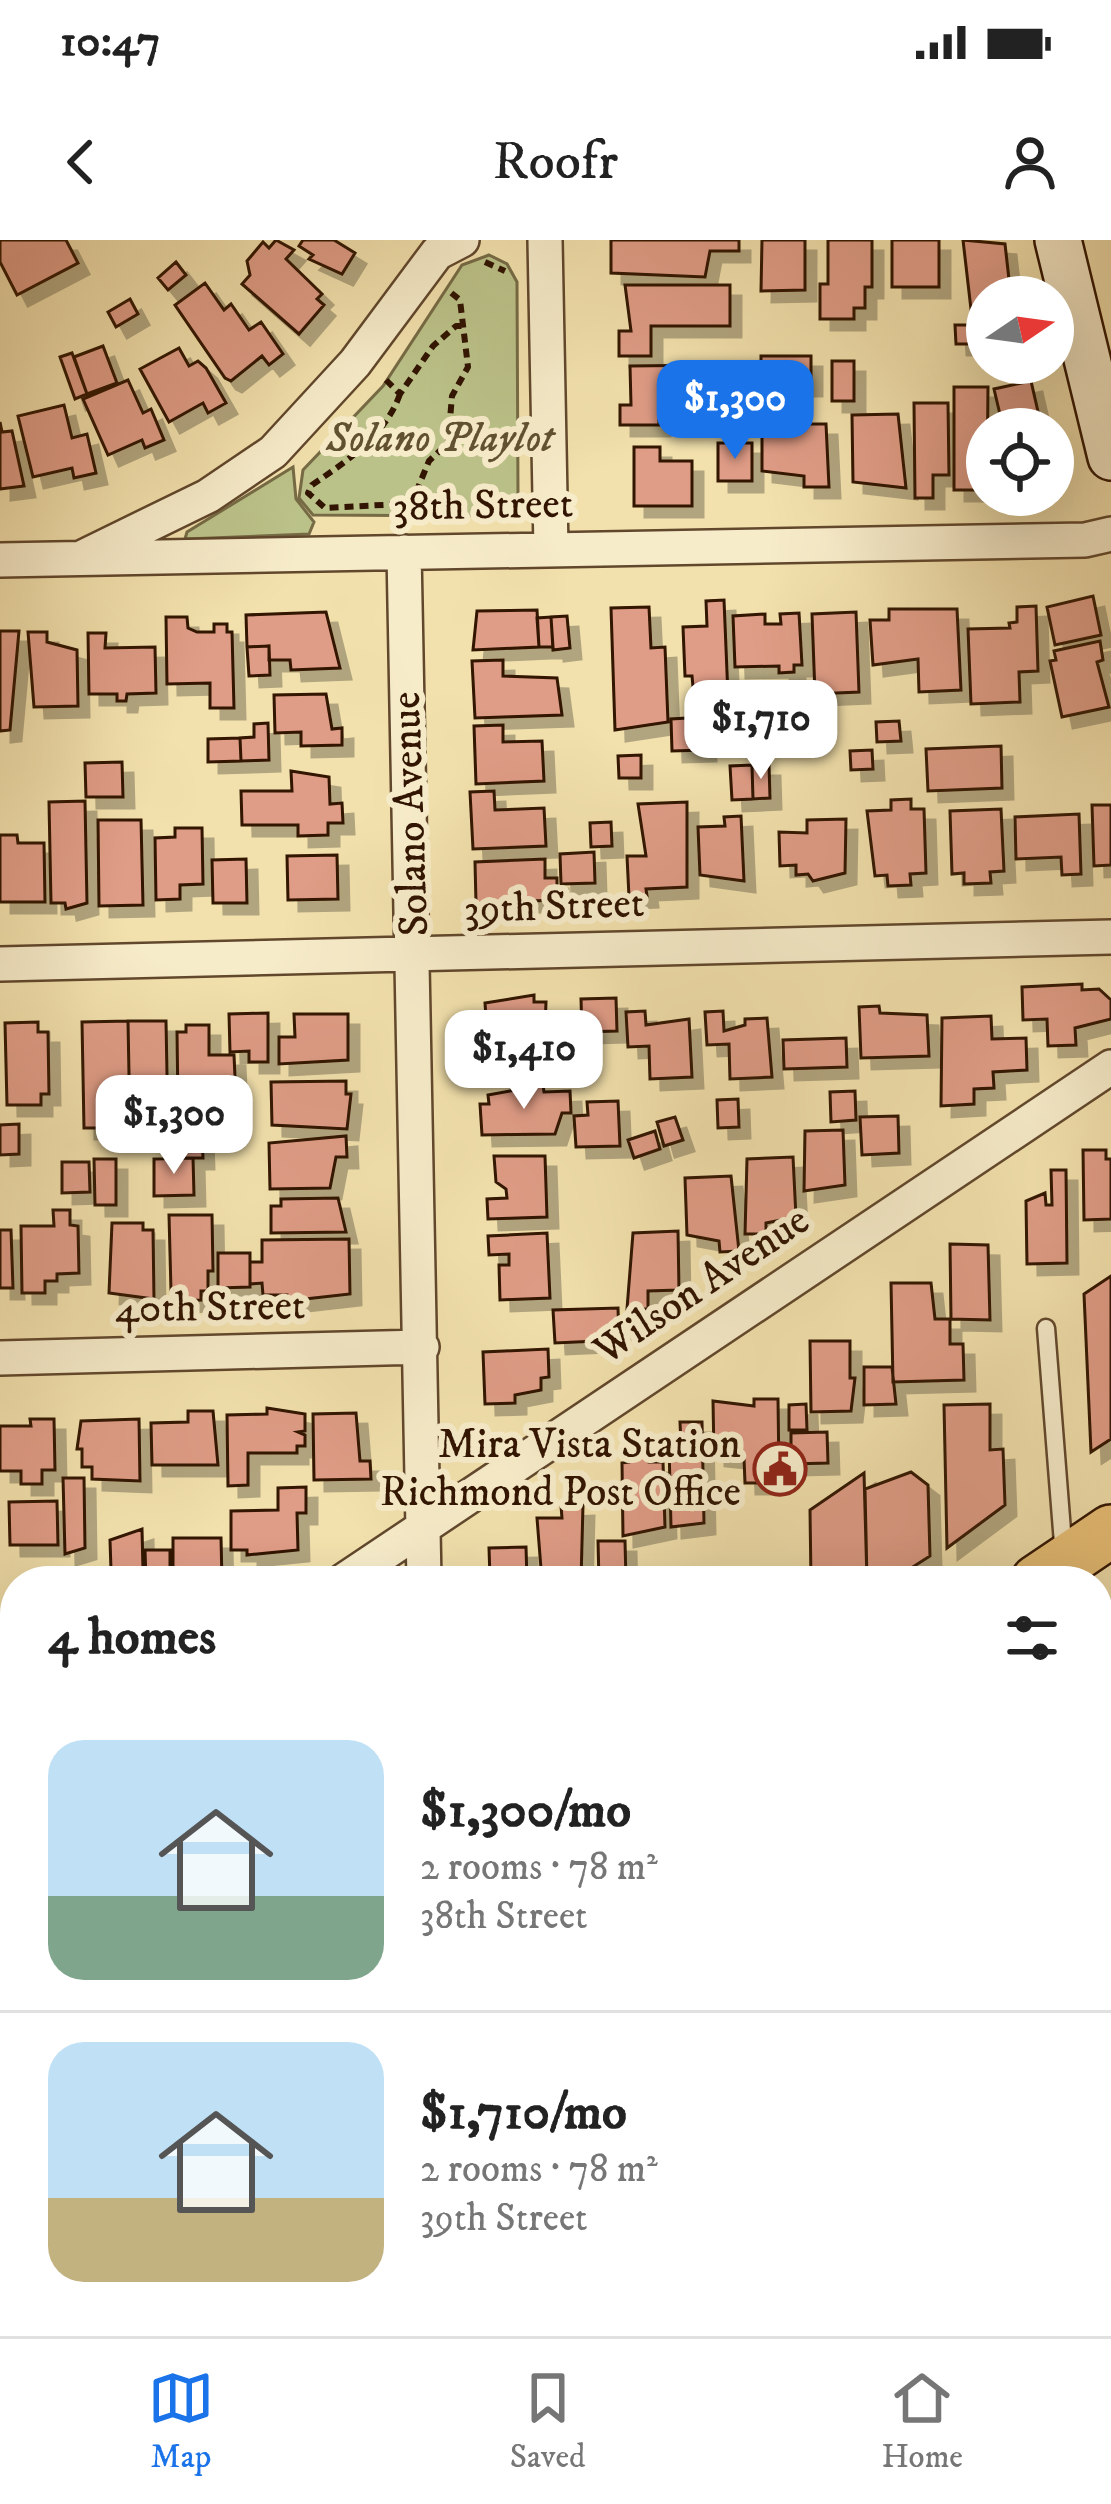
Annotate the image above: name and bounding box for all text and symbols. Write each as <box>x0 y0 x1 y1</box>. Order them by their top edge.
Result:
text: 10:47 <box>60 14 160 70</box>
icon: back <box>48 129 114 195</box>
text: Roofr <box>493 129 618 196</box>
icon: person <box>997 129 1063 195</box>
north arrow <box>966 276 1074 384</box>
map controls <box>966 276 1074 516</box>
pin: $1,300 <box>637 360 833 462</box>
text: $1,300 <box>684 374 786 423</box>
button: locate <box>966 408 1074 516</box>
park label: Solano Playlot <box>325 413 557 465</box>
street label: 38th Street <box>392 478 574 534</box>
pin: $1,710 <box>663 680 859 782</box>
street label: Solano Avenue <box>381 691 441 937</box>
text: $1,710 <box>711 694 811 743</box>
street label: 39th Street <box>463 878 645 936</box>
pin: $1,410 <box>426 1010 622 1112</box>
text: $1,410 <box>472 1024 576 1073</box>
pin: $1,300 <box>76 1075 272 1177</box>
text: $1,300 <box>123 1089 225 1138</box>
street label: Wilson Avenue <box>584 1195 819 1378</box>
street label: 40th Street <box>114 1280 306 1336</box>
place label: Mira Vista Station Richmond Post Office <box>380 1419 741 1519</box>
public building icon: Mira Vista Station Richmond Post Office <box>752 1441 808 1497</box>
icon: filters <box>999 1605 1065 1671</box>
text: 4 homes <box>48 1606 216 1670</box>
text: $1,300/mo <box>420 1779 631 1843</box>
icon: home <box>144 1788 288 1932</box>
text: 2 rooms · 78 m² <box>420 1843 658 1892</box>
text: 38th Street <box>420 1892 588 1941</box>
text: $1,710/mo <box>420 2081 627 2145</box>
icon: home <box>144 2090 288 2234</box>
text: 2 rooms · 78 m² <box>420 2145 658 2194</box>
text: 39th Street <box>420 2194 588 2243</box>
tab: Map <box>148 2365 214 2478</box>
tab: Saved <box>510 2365 586 2478</box>
tab: Home <box>881 2365 963 2478</box>

